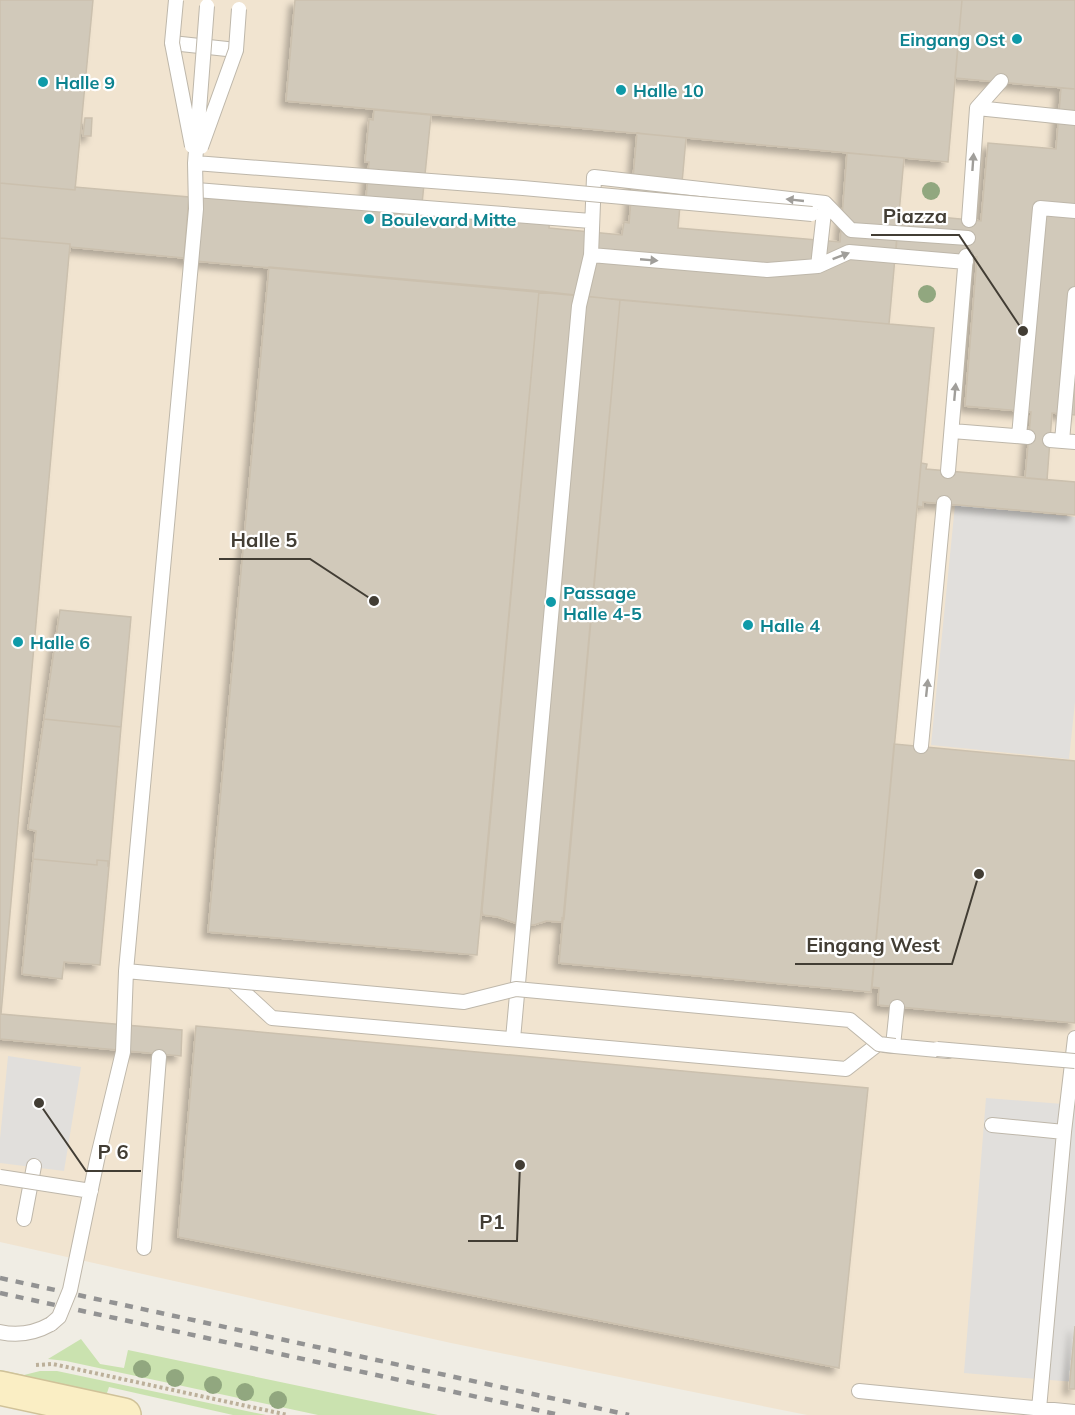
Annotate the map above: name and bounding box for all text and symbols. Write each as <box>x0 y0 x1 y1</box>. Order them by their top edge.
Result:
place label: Eingang Ost <box>899 28 1005 51</box>
marker: Eingang Ost <box>1010 32 1024 46</box>
place label: Halle 9 <box>55 71 115 94</box>
marker: Halle 9 <box>36 75 50 89</box>
place label: Halle 10 <box>633 79 704 102</box>
marker: Halle 10 <box>614 83 628 97</box>
one-way arrow <box>968 152 978 171</box>
one-way arrow <box>785 195 804 204</box>
callout: Piazza <box>871 197 959 235</box>
text: Piazza <box>883 203 947 228</box>
place label: Boulevard Mitte <box>381 208 516 231</box>
marker: Boulevard Mitte <box>362 212 376 226</box>
one-way arrow <box>833 251 851 261</box>
one-way arrow <box>640 255 659 265</box>
one-way arrow <box>951 382 960 401</box>
callout: Halle 5 <box>219 521 310 559</box>
text: Halle 5 <box>231 527 297 552</box>
place label: Passage Halle 4-5 <box>563 581 642 625</box>
marker: Passage Halle 4-5 <box>544 595 558 609</box>
place label: Halle 4 <box>760 614 820 637</box>
marker: Halle 4 <box>741 618 755 632</box>
place label: Halle 6 <box>30 631 90 654</box>
marker: Halle 6 <box>11 635 25 649</box>
one-way arrow <box>922 678 932 697</box>
callout: Eingang West <box>795 926 952 964</box>
text: Eingang West <box>806 932 940 957</box>
callout: P 6 <box>86 1133 141 1171</box>
text: P 6 <box>98 1139 128 1164</box>
callout: P1 <box>468 1203 517 1241</box>
text: P1 <box>479 1209 505 1234</box>

